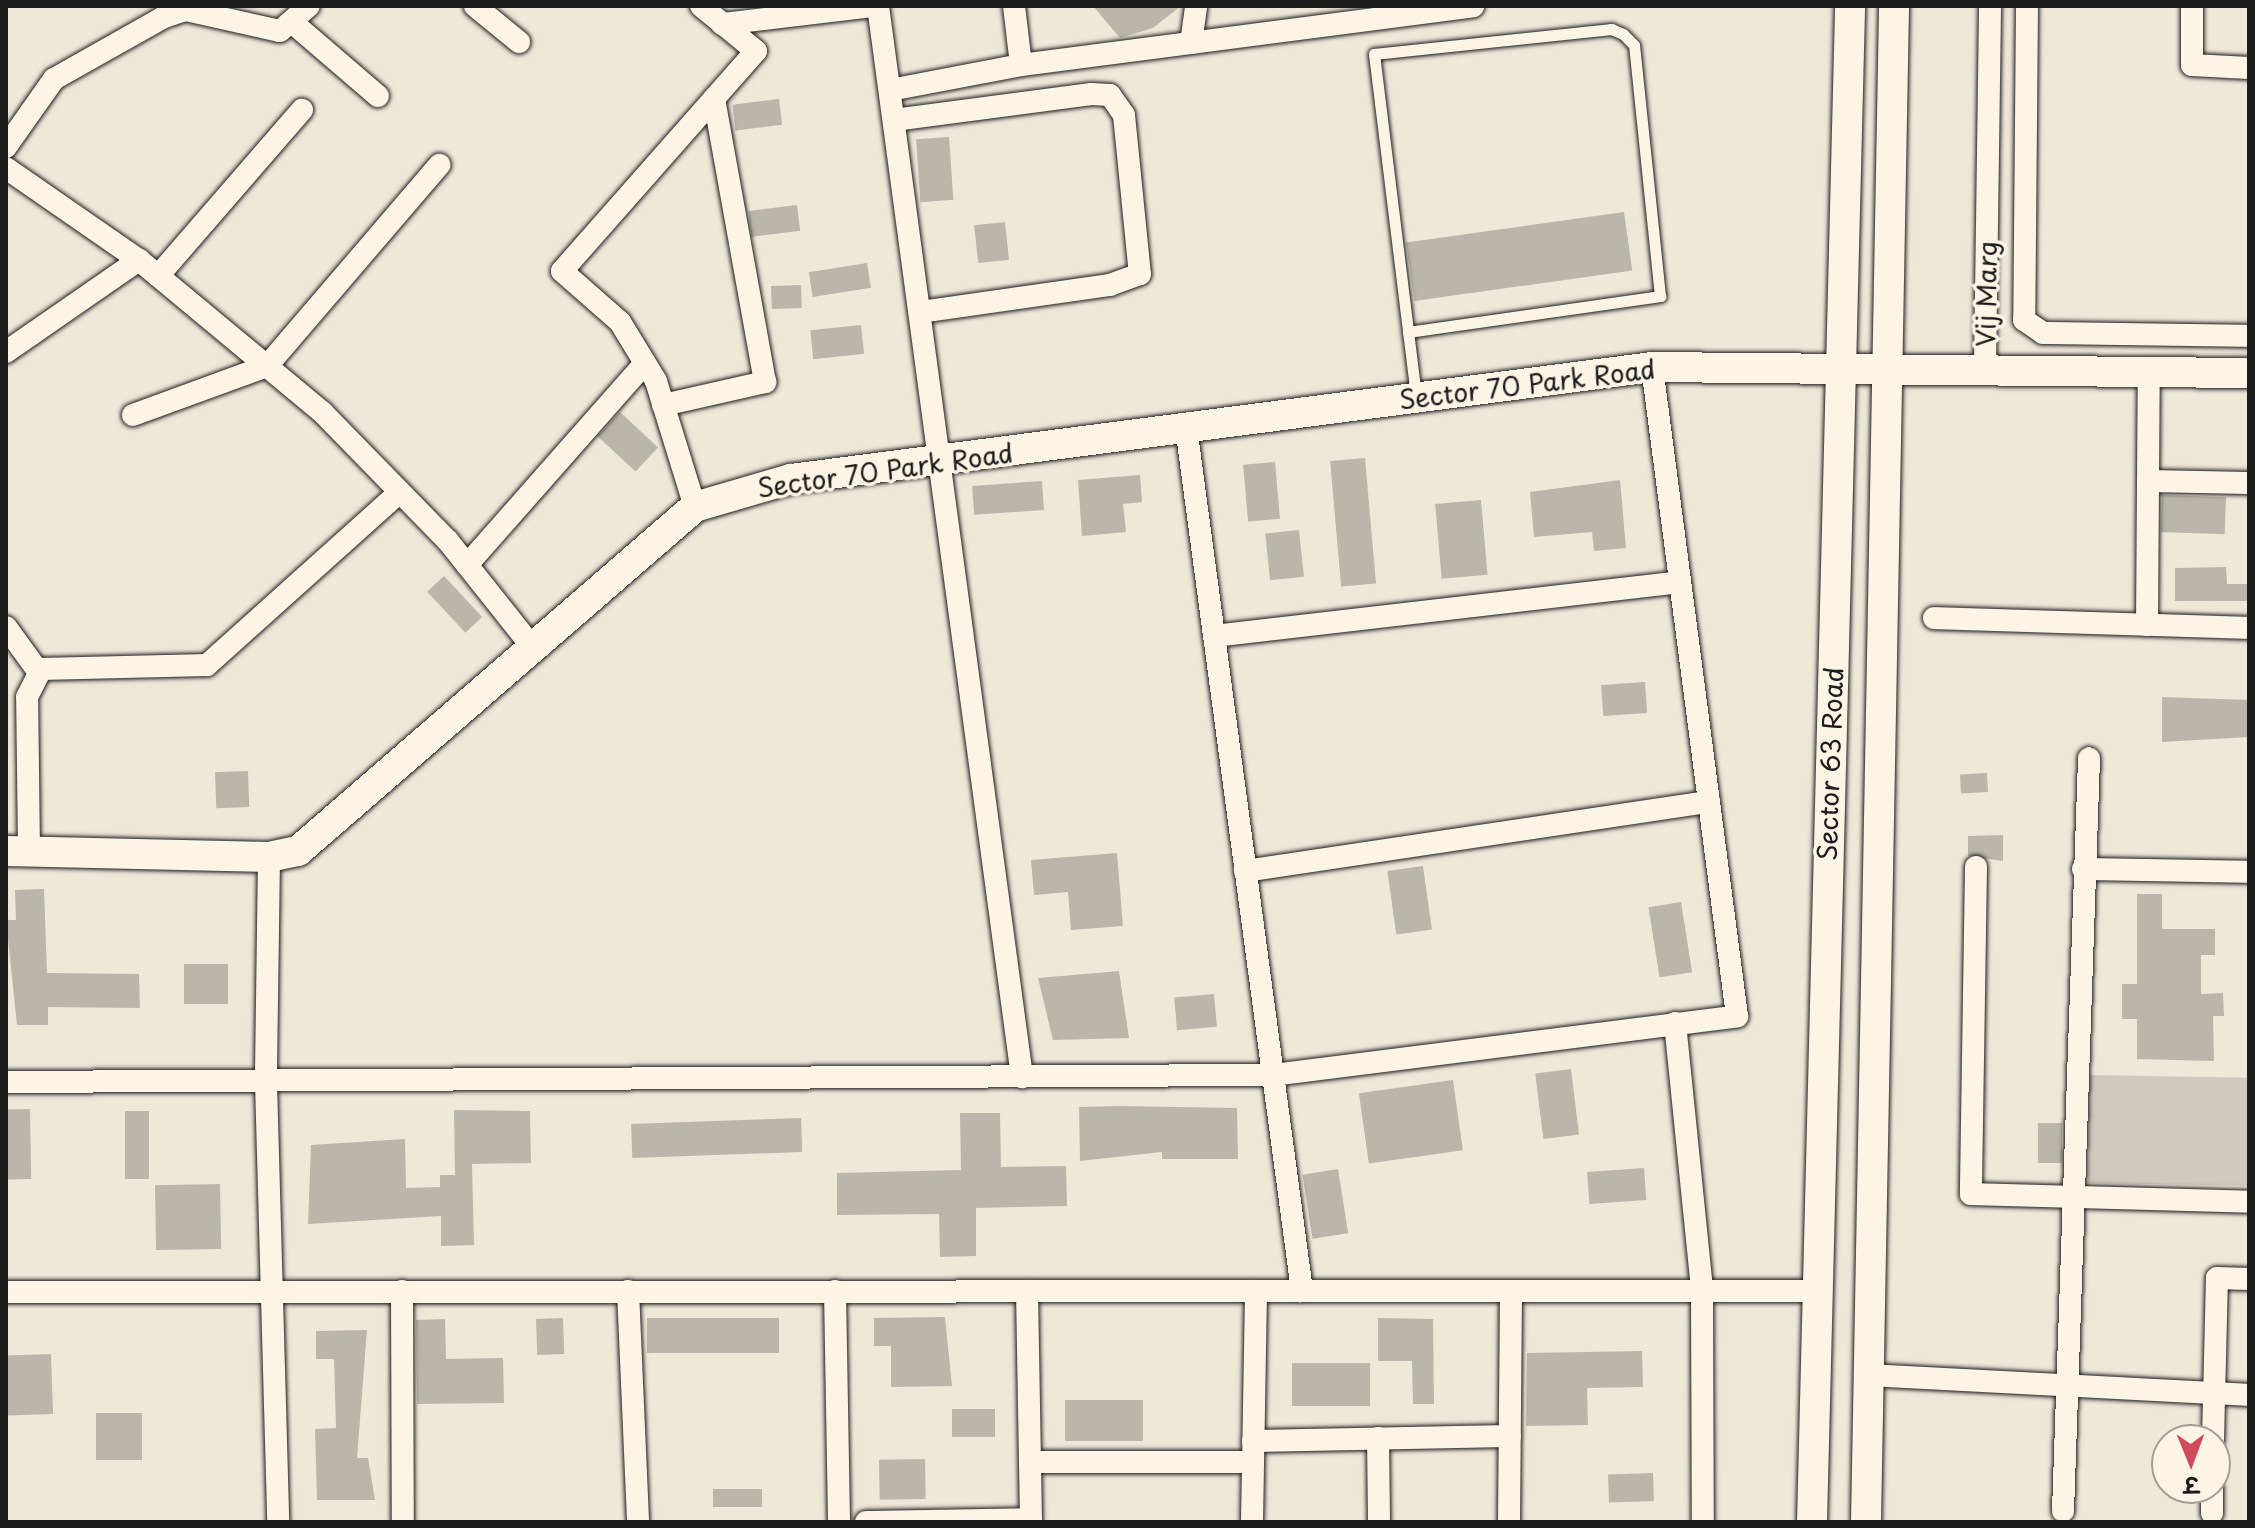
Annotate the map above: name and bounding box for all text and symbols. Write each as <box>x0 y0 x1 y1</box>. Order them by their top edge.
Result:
street label: Vij Marg <box>1969 240 2003 348</box>
street label: Sector 70 Park Road <box>1396 353 1658 415</box>
street label: Sector 70 Park Road <box>754 436 1016 504</box>
street label: Sector 63 Road <box>1811 665 1849 863</box>
north arrow <box>2151 1424 2231 1504</box>
text: उ <box>2184 1470 2199 1503</box>

